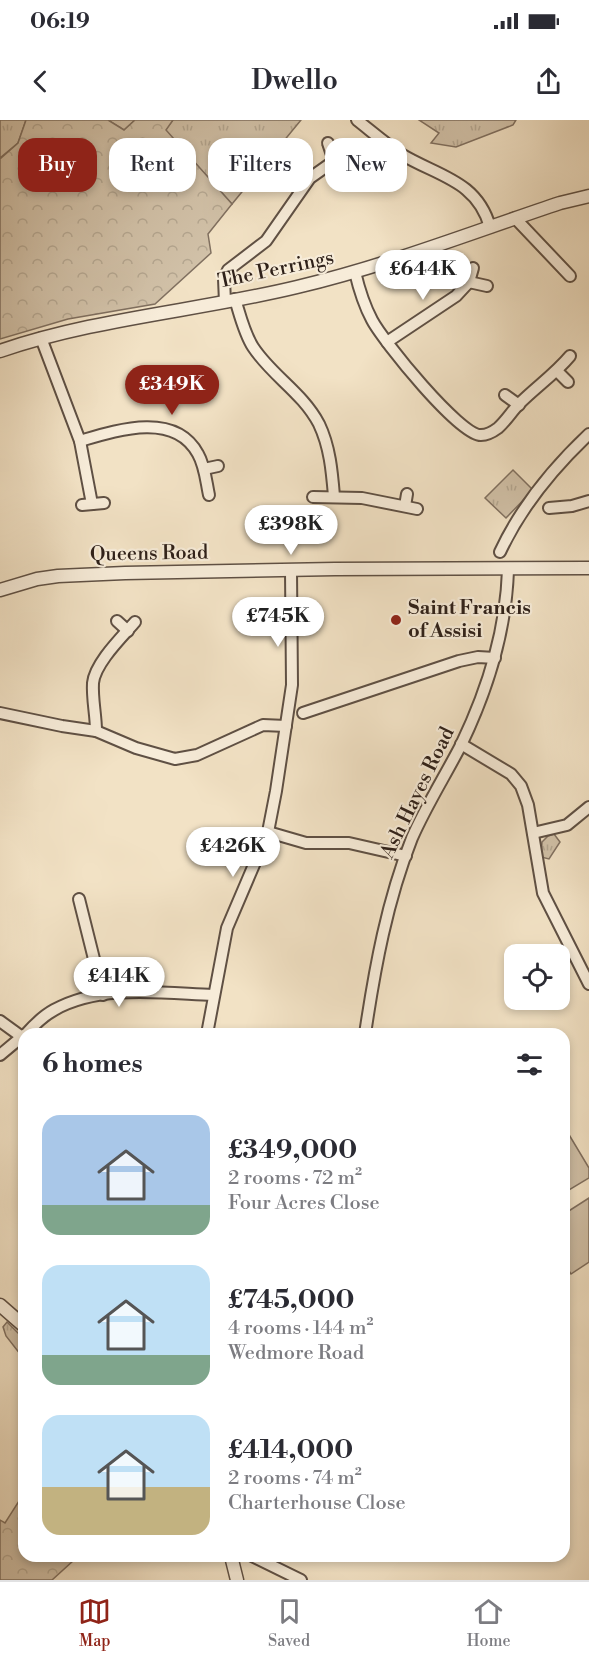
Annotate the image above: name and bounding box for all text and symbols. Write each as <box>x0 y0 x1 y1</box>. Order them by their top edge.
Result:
text: 06:19 <box>30 8 90 35</box>
text: Dwello <box>251 64 338 98</box>
icon: back <box>24 65 57 98</box>
icon: share <box>532 65 565 98</box>
chip: Buy <box>18 138 97 192</box>
chip: Rent <box>109 138 196 192</box>
chip: Filters <box>208 138 313 192</box>
chip: New <box>325 138 407 192</box>
street label: The Perrings <box>216 245 336 295</box>
pin: £644K <box>381 250 465 301</box>
text: £644K <box>389 257 457 282</box>
pin: £349K <box>130 365 214 416</box>
text: £349K <box>139 372 205 397</box>
pin: £398K <box>249 505 333 556</box>
text: £398K <box>259 512 323 537</box>
street label: Queens Road <box>90 540 209 568</box>
place label: Saint Francis of Assisi <box>408 596 531 644</box>
pin: £745K <box>236 597 320 648</box>
text: £745K <box>246 604 310 629</box>
marker: Saint Francis of Assisi <box>389 613 403 627</box>
street label: Ash Hayes Road <box>375 723 461 864</box>
pin: £426K <box>191 827 275 878</box>
text: £426K <box>200 834 266 859</box>
map controls <box>504 944 570 1010</box>
button: locate <box>504 944 570 1010</box>
pin: £414K <box>77 957 161 1008</box>
text: £414K <box>88 964 150 989</box>
text: 6 homes <box>42 1048 143 1080</box>
icon: filters <box>513 1048 546 1081</box>
text: £349,000 <box>228 1134 357 1166</box>
icon: home <box>90 1139 162 1211</box>
text: 2 rooms · 72 m² <box>228 1166 362 1191</box>
text: Four Acres Close <box>228 1191 380 1216</box>
text: £745,000 <box>228 1284 354 1316</box>
icon: home <box>90 1289 162 1361</box>
text: 4 rooms · 144 m² <box>228 1316 373 1341</box>
text: Wedmore Road <box>228 1341 364 1366</box>
text: £414,000 <box>228 1434 353 1466</box>
icon: home <box>90 1439 162 1511</box>
text: 2 rooms · 74 m² <box>228 1466 362 1491</box>
text: Charterhouse Close <box>228 1491 406 1516</box>
tab: Map <box>78 1595 111 1651</box>
tab: Saved <box>268 1595 310 1651</box>
tab: Home <box>467 1595 511 1651</box>

